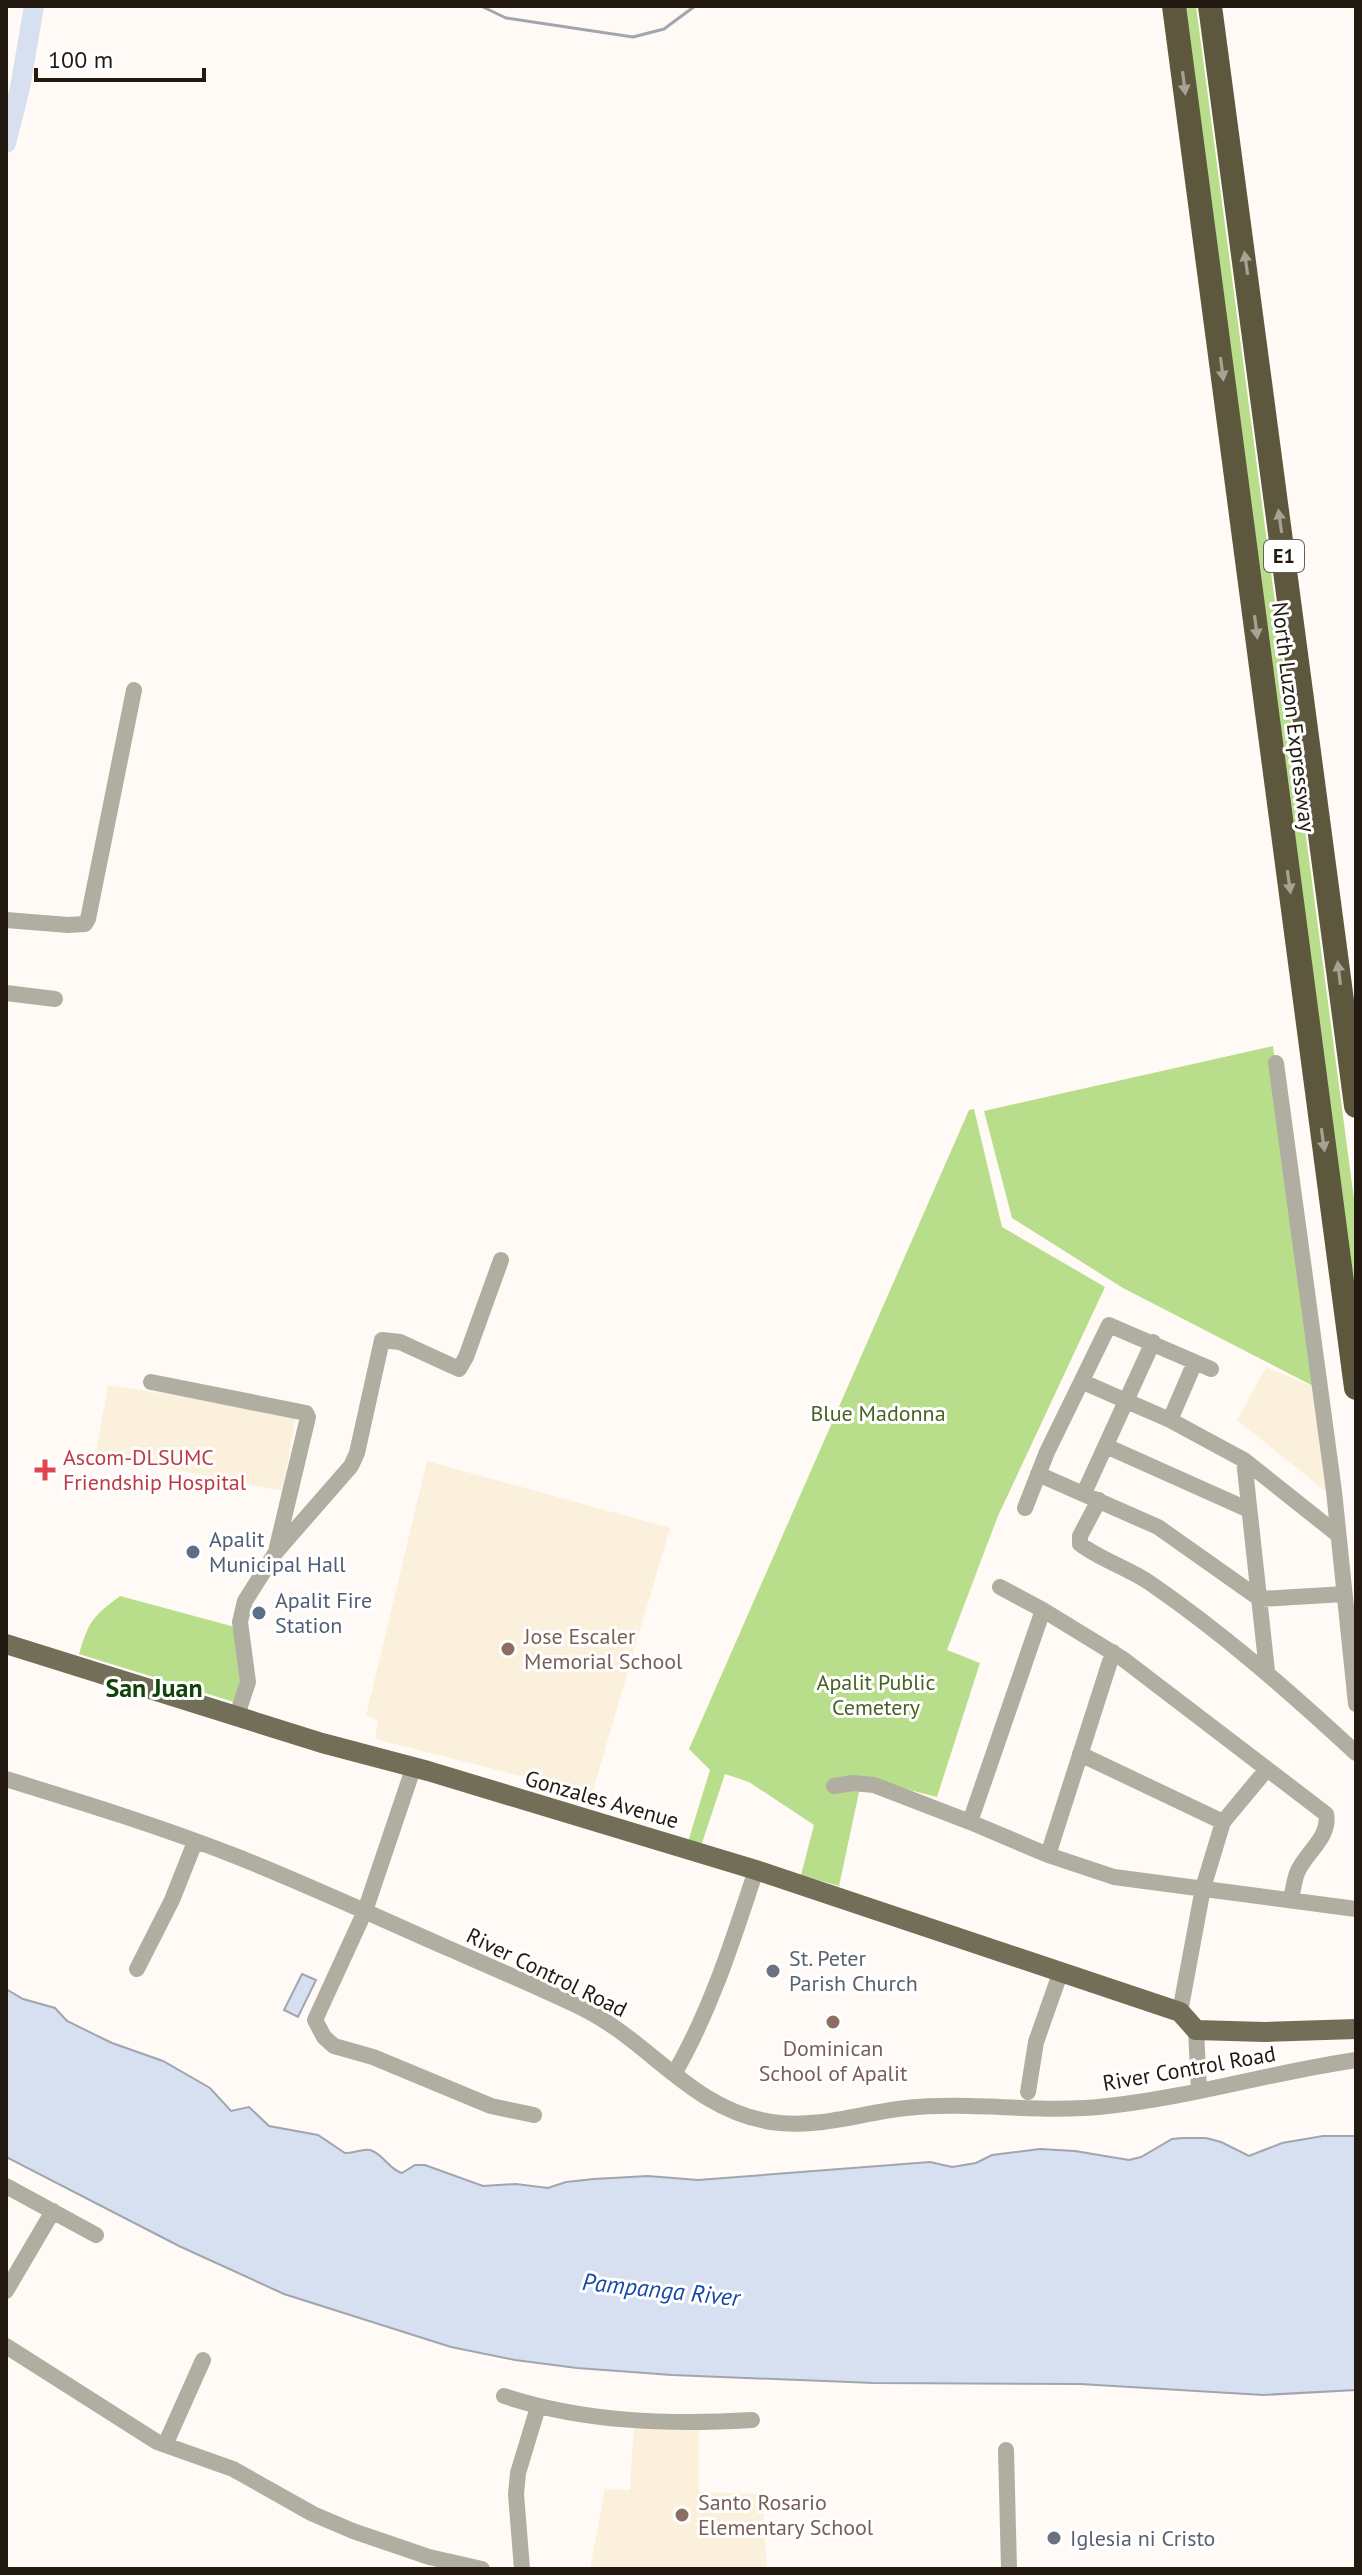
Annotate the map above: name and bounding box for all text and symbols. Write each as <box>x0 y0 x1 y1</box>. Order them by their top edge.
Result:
scale bar <box>36 32 204 82</box>
text: 100 m <box>48 44 113 75</box>
one-way arrow <box>1178 71 1191 96</box>
one-way arrow <box>1239 250 1252 275</box>
one-way arrow <box>1216 357 1229 382</box>
one-way arrow <box>1273 508 1286 533</box>
road number: E1 <box>1264 540 1304 572</box>
street label: North Luzon Expressway <box>1266 600 1322 834</box>
one-way arrow <box>1249 615 1262 640</box>
one-way arrow <box>1283 870 1296 895</box>
one-way arrow <box>1332 960 1345 985</box>
one-way arrow <box>1317 1128 1330 1153</box>
park label: Blue Madonna <box>810 1399 946 1427</box>
place label: Ascom-DLSUMC Friendship Hospital <box>63 1443 247 1496</box>
marker: Ascom-DLSUMC Friendship Hospital <box>34 1459 56 1481</box>
place label: Apalit Municipal Hall <box>209 1525 346 1578</box>
marker: Apalit Municipal Hall <box>184 1543 202 1561</box>
place label: Apalit Fire Station <box>275 1586 372 1639</box>
marker: Apalit Fire Station <box>250 1604 268 1622</box>
place label: Jose Escaler Memorial School <box>523 1622 683 1675</box>
marker: Jose Escaler Memorial School <box>499 1640 517 1658</box>
park label: Apalit Public Cemetery <box>817 1668 935 1721</box>
district label: San Juan <box>105 1671 203 1704</box>
street label: Gonzales Avenue <box>522 1764 682 1834</box>
street label: River Control Road <box>462 1921 632 2023</box>
place label: St. Peter Parish Church <box>789 1944 918 1997</box>
marker: St. Peter Parish Church <box>764 1962 782 1980</box>
marker: Dominican School of Apalit <box>824 2013 842 2031</box>
place label: Dominican School of Apalit <box>759 2034 908 2087</box>
street label: River Control Road <box>1100 2039 1278 2097</box>
water label: Pampanga River <box>581 2266 743 2313</box>
place label: Santo Rosario Elementary School <box>698 2488 874 2541</box>
marker: Santo Rosario Elementary School <box>673 2506 691 2524</box>
place label: Iglesia ni Cristo <box>1070 2524 1215 2552</box>
marker: Iglesia ni Cristo <box>1045 2529 1063 2547</box>

